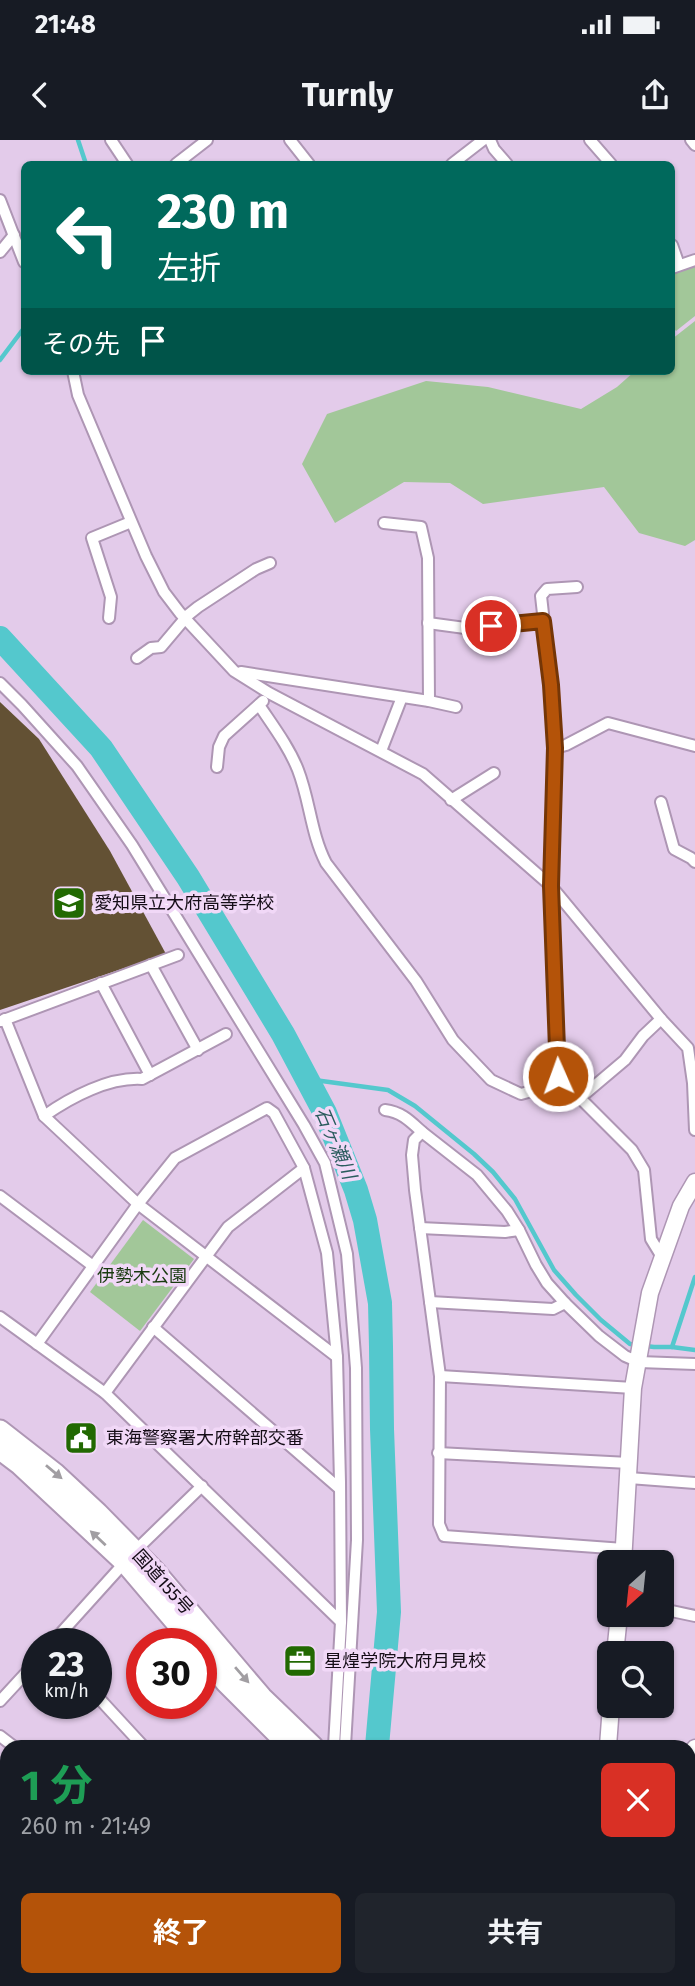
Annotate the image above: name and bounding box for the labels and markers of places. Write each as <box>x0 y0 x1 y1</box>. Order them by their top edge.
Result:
pin <box>461 596 521 656</box>
school or university icon: 愛知県立大府高等学校 <box>50 884 88 922</box>
place label: 愛知県立大府高等学校 <box>94 892 274 914</box>
public building icon: 東海警察署大府幹部交番 <box>62 1419 100 1457</box>
place label: 東海警察署大府幹部交番 <box>106 1427 304 1449</box>
office icon: 星煌学院大府月見校 <box>281 1642 319 1680</box>
place label: 星煌学院大府月見校 <box>324 1650 486 1672</box>

